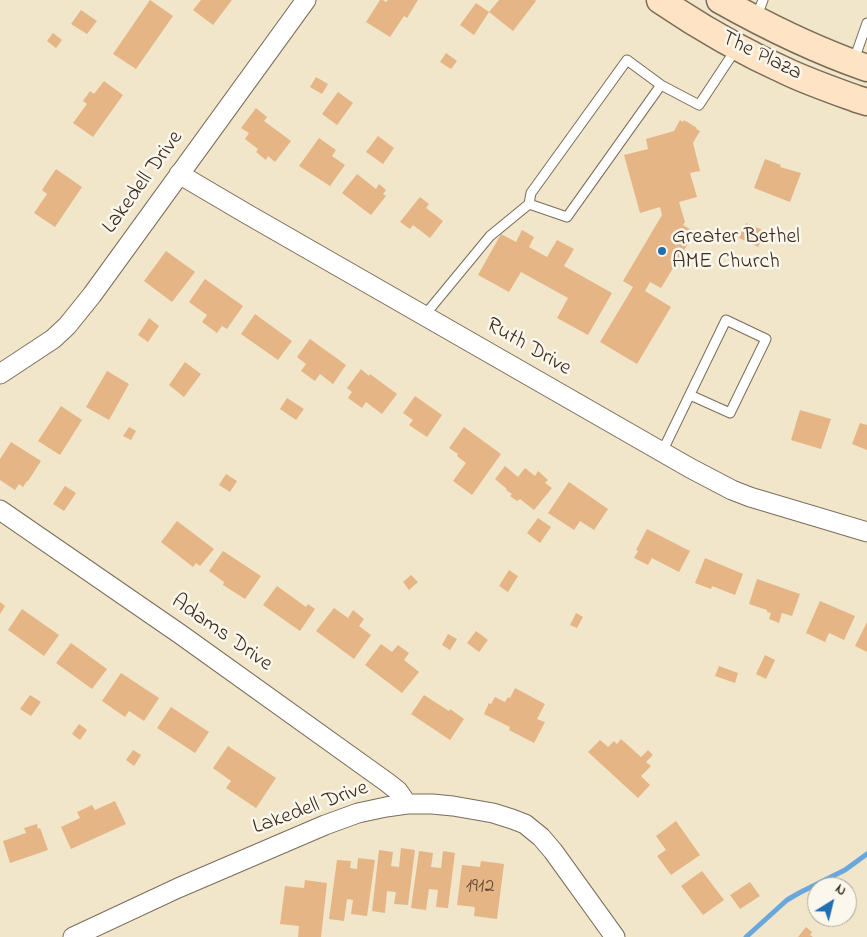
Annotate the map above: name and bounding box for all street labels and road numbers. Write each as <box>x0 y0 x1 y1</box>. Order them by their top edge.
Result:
street label: The Plaza <box>716 26 806 88</box>
street label: Lakedell Drive <box>98 126 190 240</box>
street label: Ruth Drive <box>481 313 575 383</box>
street label: Adams Drive <box>165 589 277 679</box>
street label: Lakedell Drive <box>250 776 372 842</box>

